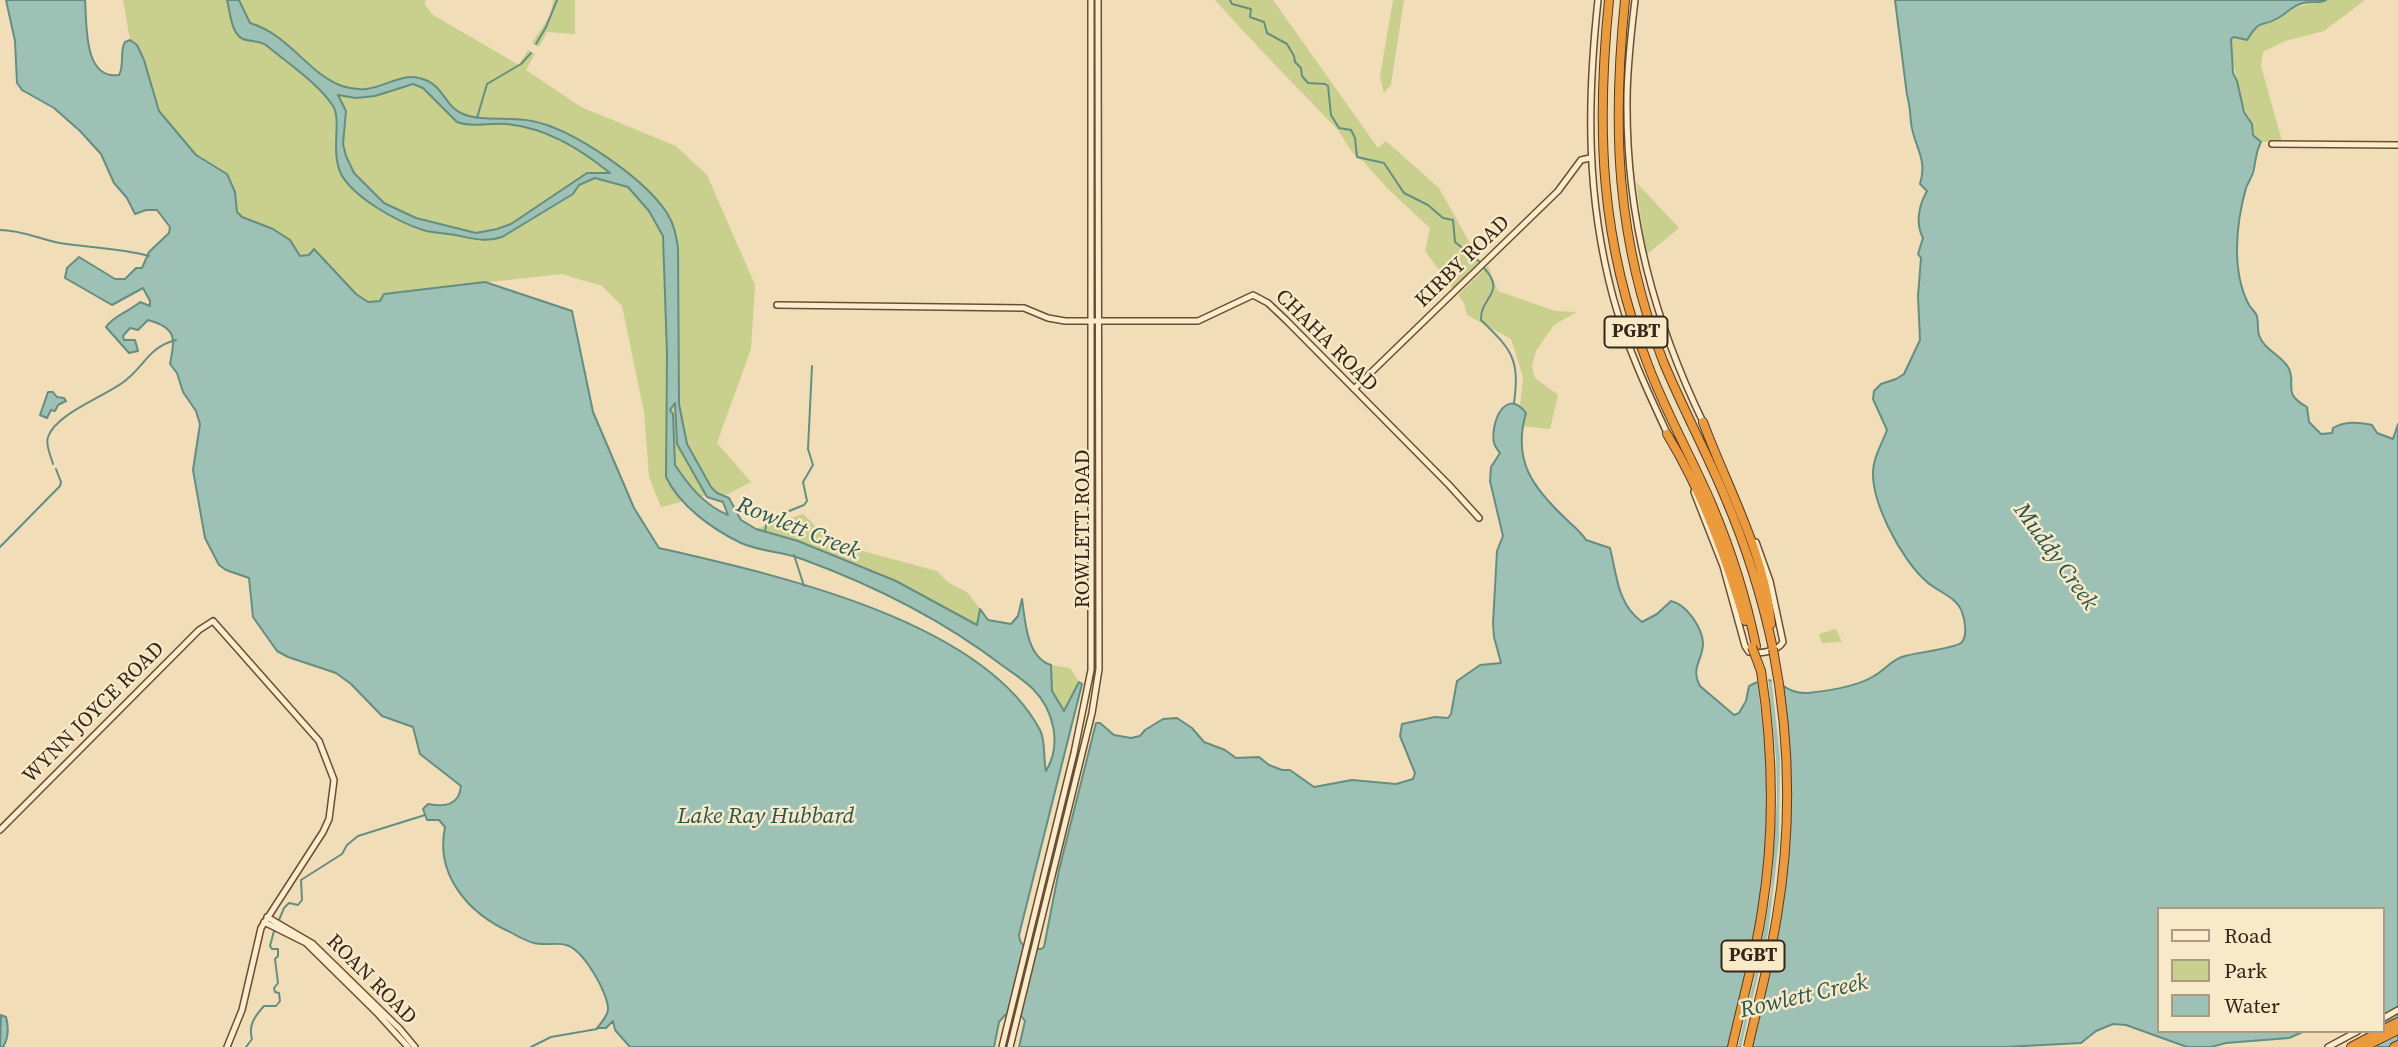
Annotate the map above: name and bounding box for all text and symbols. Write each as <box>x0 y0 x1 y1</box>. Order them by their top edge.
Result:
street label: KIRBY ROAD <box>1410 211 1516 313</box>
street label: CHAHA ROAD <box>1269 284 1383 398</box>
road number: PGBT <box>1604 316 1668 348</box>
street label: ROWLETT ROAD <box>1071 450 1097 608</box>
water label: Rowlett Creek <box>732 492 864 566</box>
water label: Muddy Creek <box>2007 498 2103 616</box>
street label: WYNN JOYCE ROAD <box>18 637 170 789</box>
water label: Lake Ray Hubbard <box>677 803 855 831</box>
legend <box>2156 907 2384 1033</box>
text: Road <box>2224 921 2272 950</box>
street label: ROAN ROAD <box>321 930 421 1030</box>
road number: PGBT <box>1722 940 1784 972</box>
text: Park <box>2224 956 2267 985</box>
water label: Rowlett Creek <box>1737 969 1871 1025</box>
text: Water <box>2224 991 2280 1020</box>

